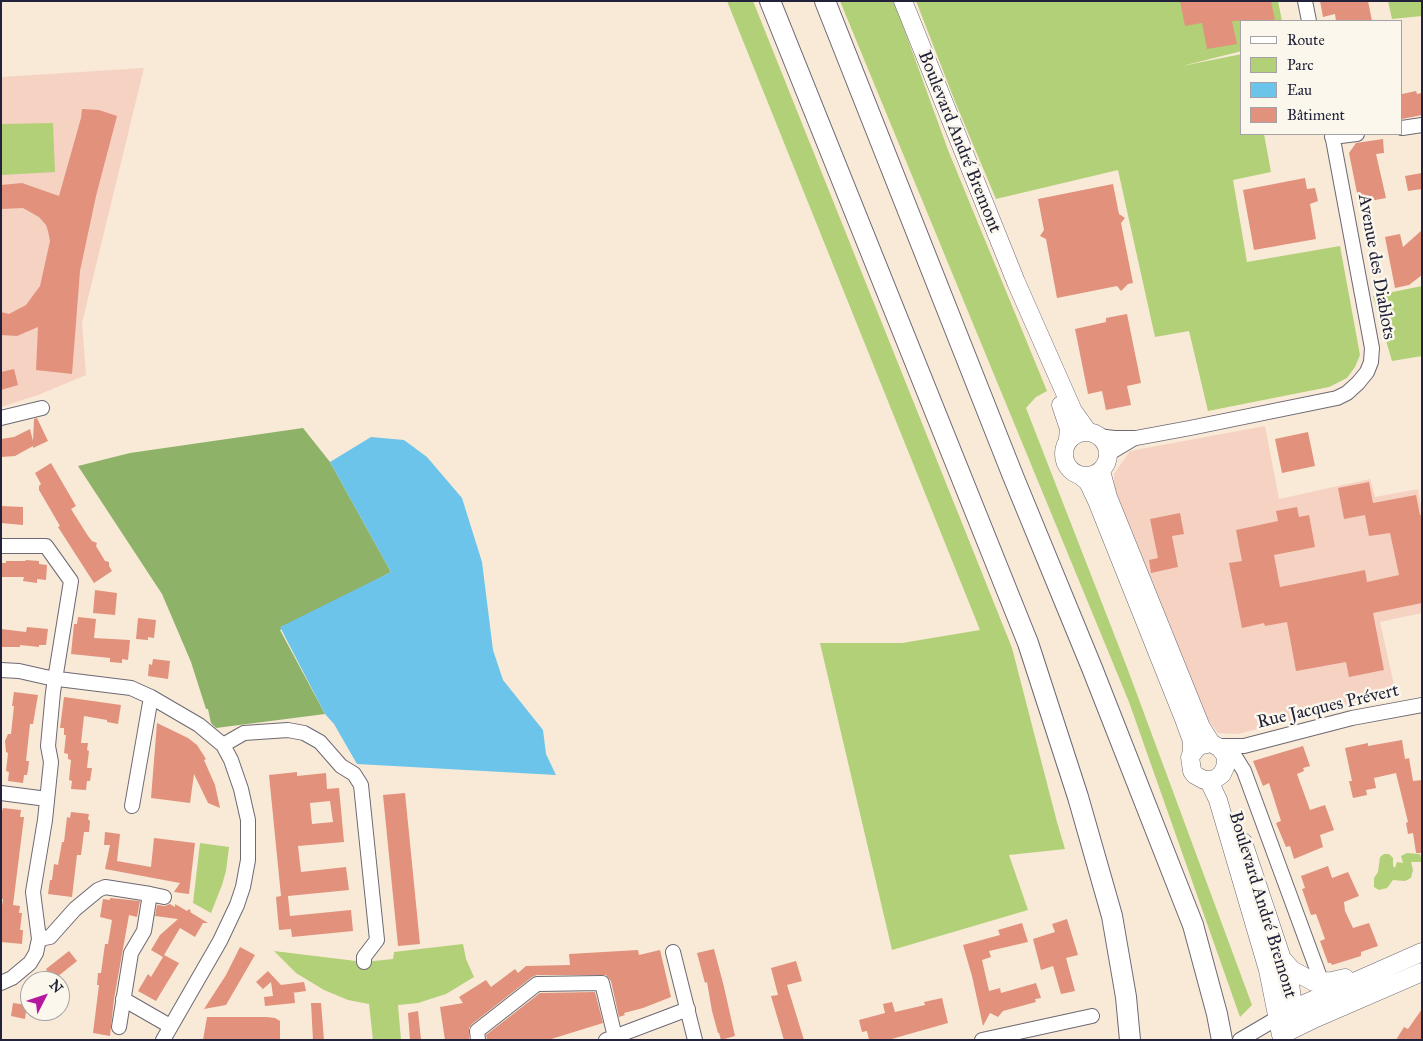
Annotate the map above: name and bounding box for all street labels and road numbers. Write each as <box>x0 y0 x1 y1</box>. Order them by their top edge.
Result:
street label: Boulevard André Bremont <box>913 48 1005 236</box>
street label: Avenue des Diablots <box>1353 193 1399 341</box>
street label: Rue Jacques Prévert <box>1255 680 1401 734</box>
street label: Boulevard André Bremont <box>1223 809 1301 1001</box>

